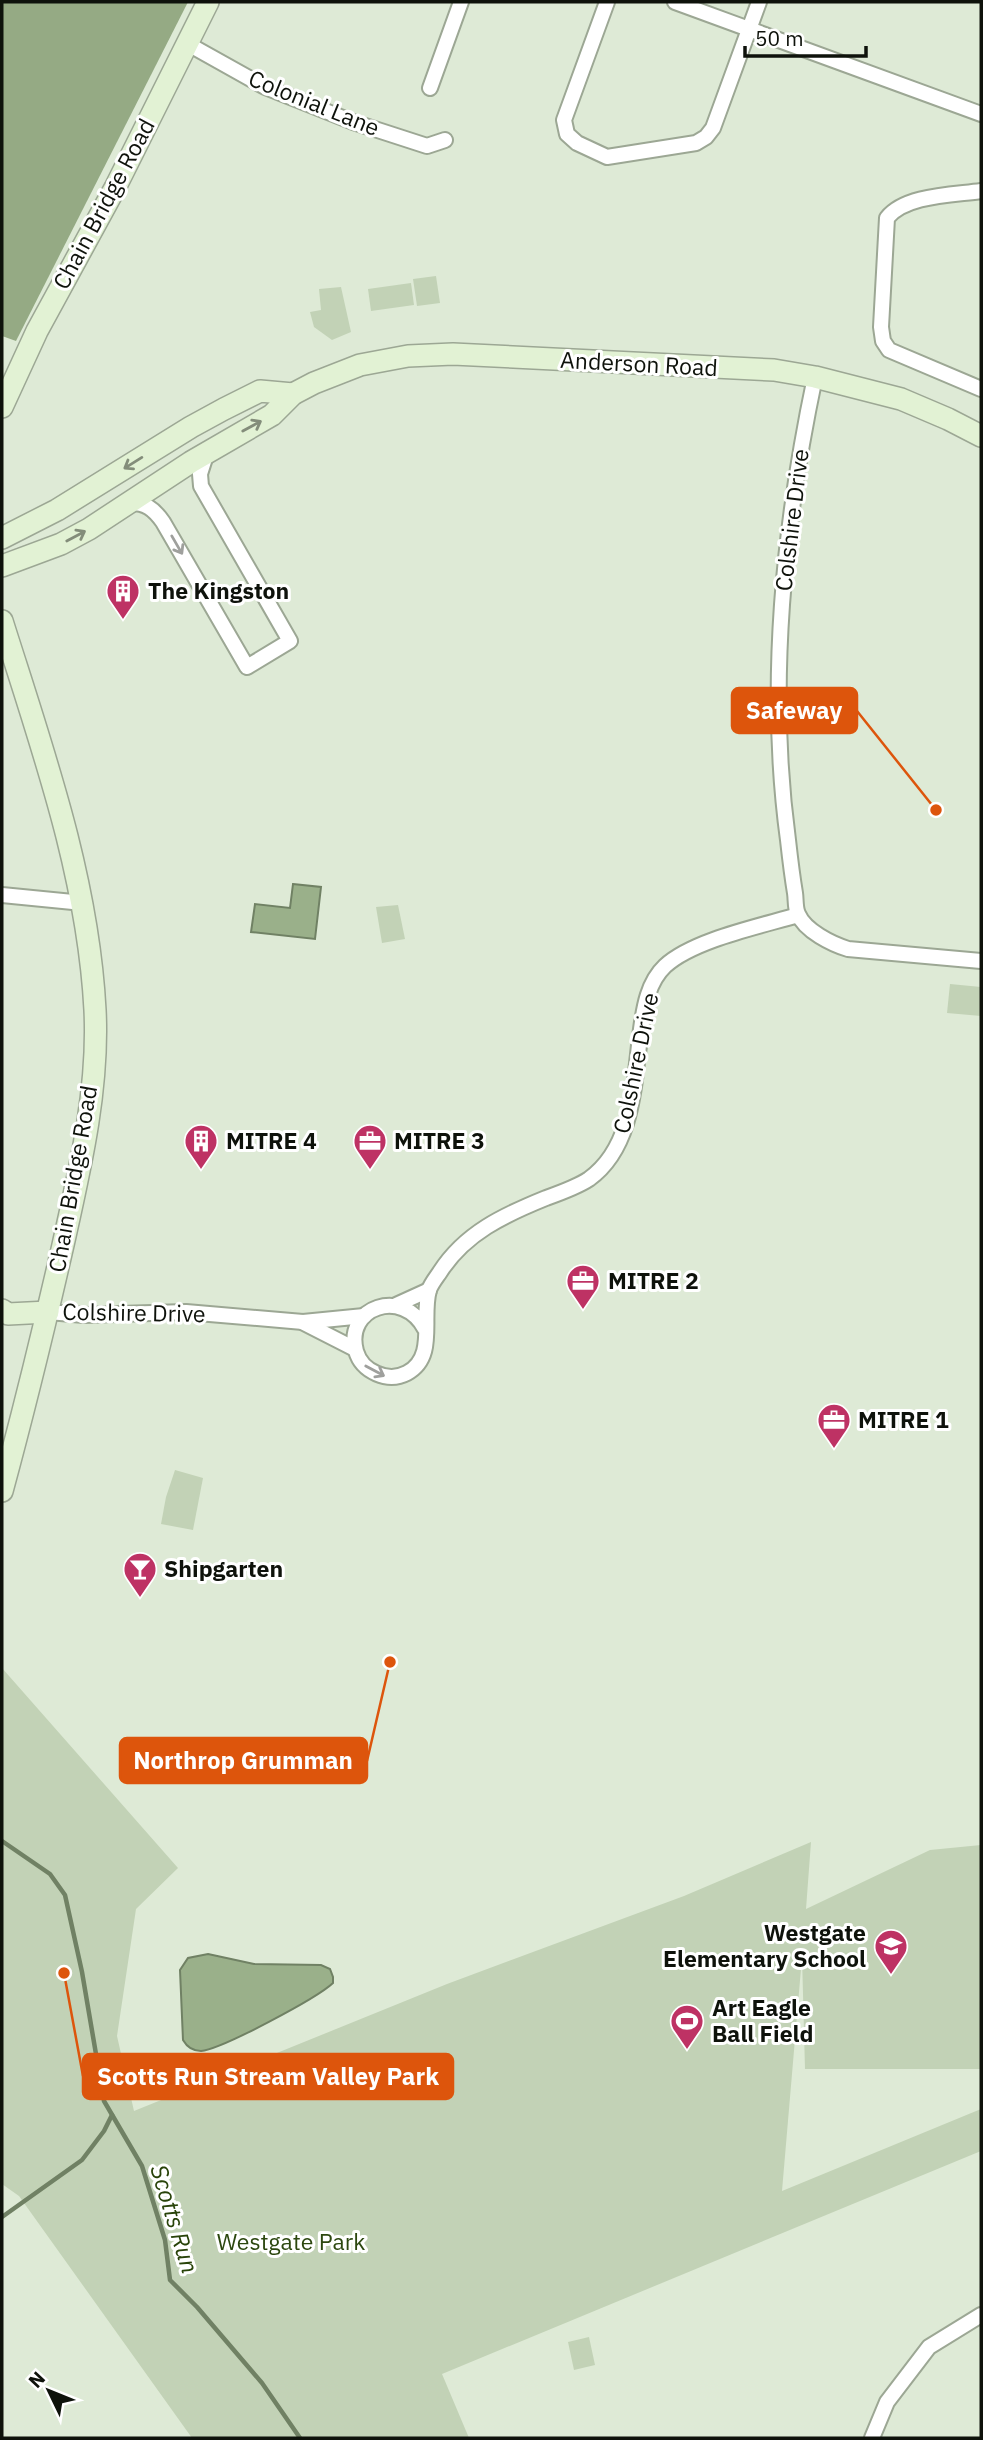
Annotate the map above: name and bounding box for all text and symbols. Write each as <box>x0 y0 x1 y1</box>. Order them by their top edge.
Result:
scale bar <box>745 14 866 58</box>
text: 50 m <box>755 24 804 52</box>
street label: Colonial Lane <box>245 62 384 142</box>
street label: Chain Bridge Road <box>45 113 161 294</box>
street label: Anderson Road <box>560 344 719 382</box>
one-way arrow <box>241 419 262 432</box>
street label: Colshire Drive <box>767 447 815 593</box>
one-way arrow <box>124 456 144 470</box>
one-way arrow <box>66 528 86 542</box>
one-way arrow <box>170 534 184 554</box>
building icon: The Kingston <box>104 572 142 621</box>
place label: The Kingston <box>148 575 289 605</box>
callout: Safeway <box>732 688 857 733</box>
text: Safeway <box>746 694 843 726</box>
street label: Colshire Drive <box>605 990 665 1136</box>
street label: Chain Bridge Road <box>41 1083 103 1275</box>
building icon: MITRE 4 <box>182 1122 220 1171</box>
office icon: MITRE 3 <box>351 1122 389 1171</box>
place label: MITRE 4 <box>226 1125 317 1155</box>
place label: MITRE 3 <box>394 1125 485 1155</box>
office icon: MITRE 2 <box>564 1262 602 1311</box>
place label: MITRE 2 <box>608 1265 699 1295</box>
street label: Colshire Drive <box>62 1296 206 1328</box>
one-way arrow <box>364 1365 385 1378</box>
office icon: MITRE 1 <box>815 1401 853 1450</box>
place label: MITRE 1 <box>858 1404 949 1434</box>
bar icon: Shipgarten <box>121 1550 159 1599</box>
place label: Shipgarten <box>164 1553 283 1583</box>
callout: Northrop Grumman <box>120 1738 367 1783</box>
text: Northrop Grumman <box>133 1744 353 1776</box>
place label: Westgate Elementary School <box>663 1917 866 1973</box>
school or university icon: Westgate Elementary School <box>872 1927 910 1976</box>
place label: Art Eagle Ball Field <box>712 1992 814 2048</box>
sports icon: Art Eagle Ball Field <box>668 2002 706 2051</box>
callout: Scotts Run Stream Valley Park <box>83 2054 453 2099</box>
text: Scotts Run Stream Valley Park <box>97 2060 439 2092</box>
water label: Scotts Run <box>143 2160 207 2277</box>
park label: Westgate Park <box>217 2226 365 2256</box>
north arrow <box>14 2356 84 2426</box>
text: N <box>23 2366 50 2393</box>

